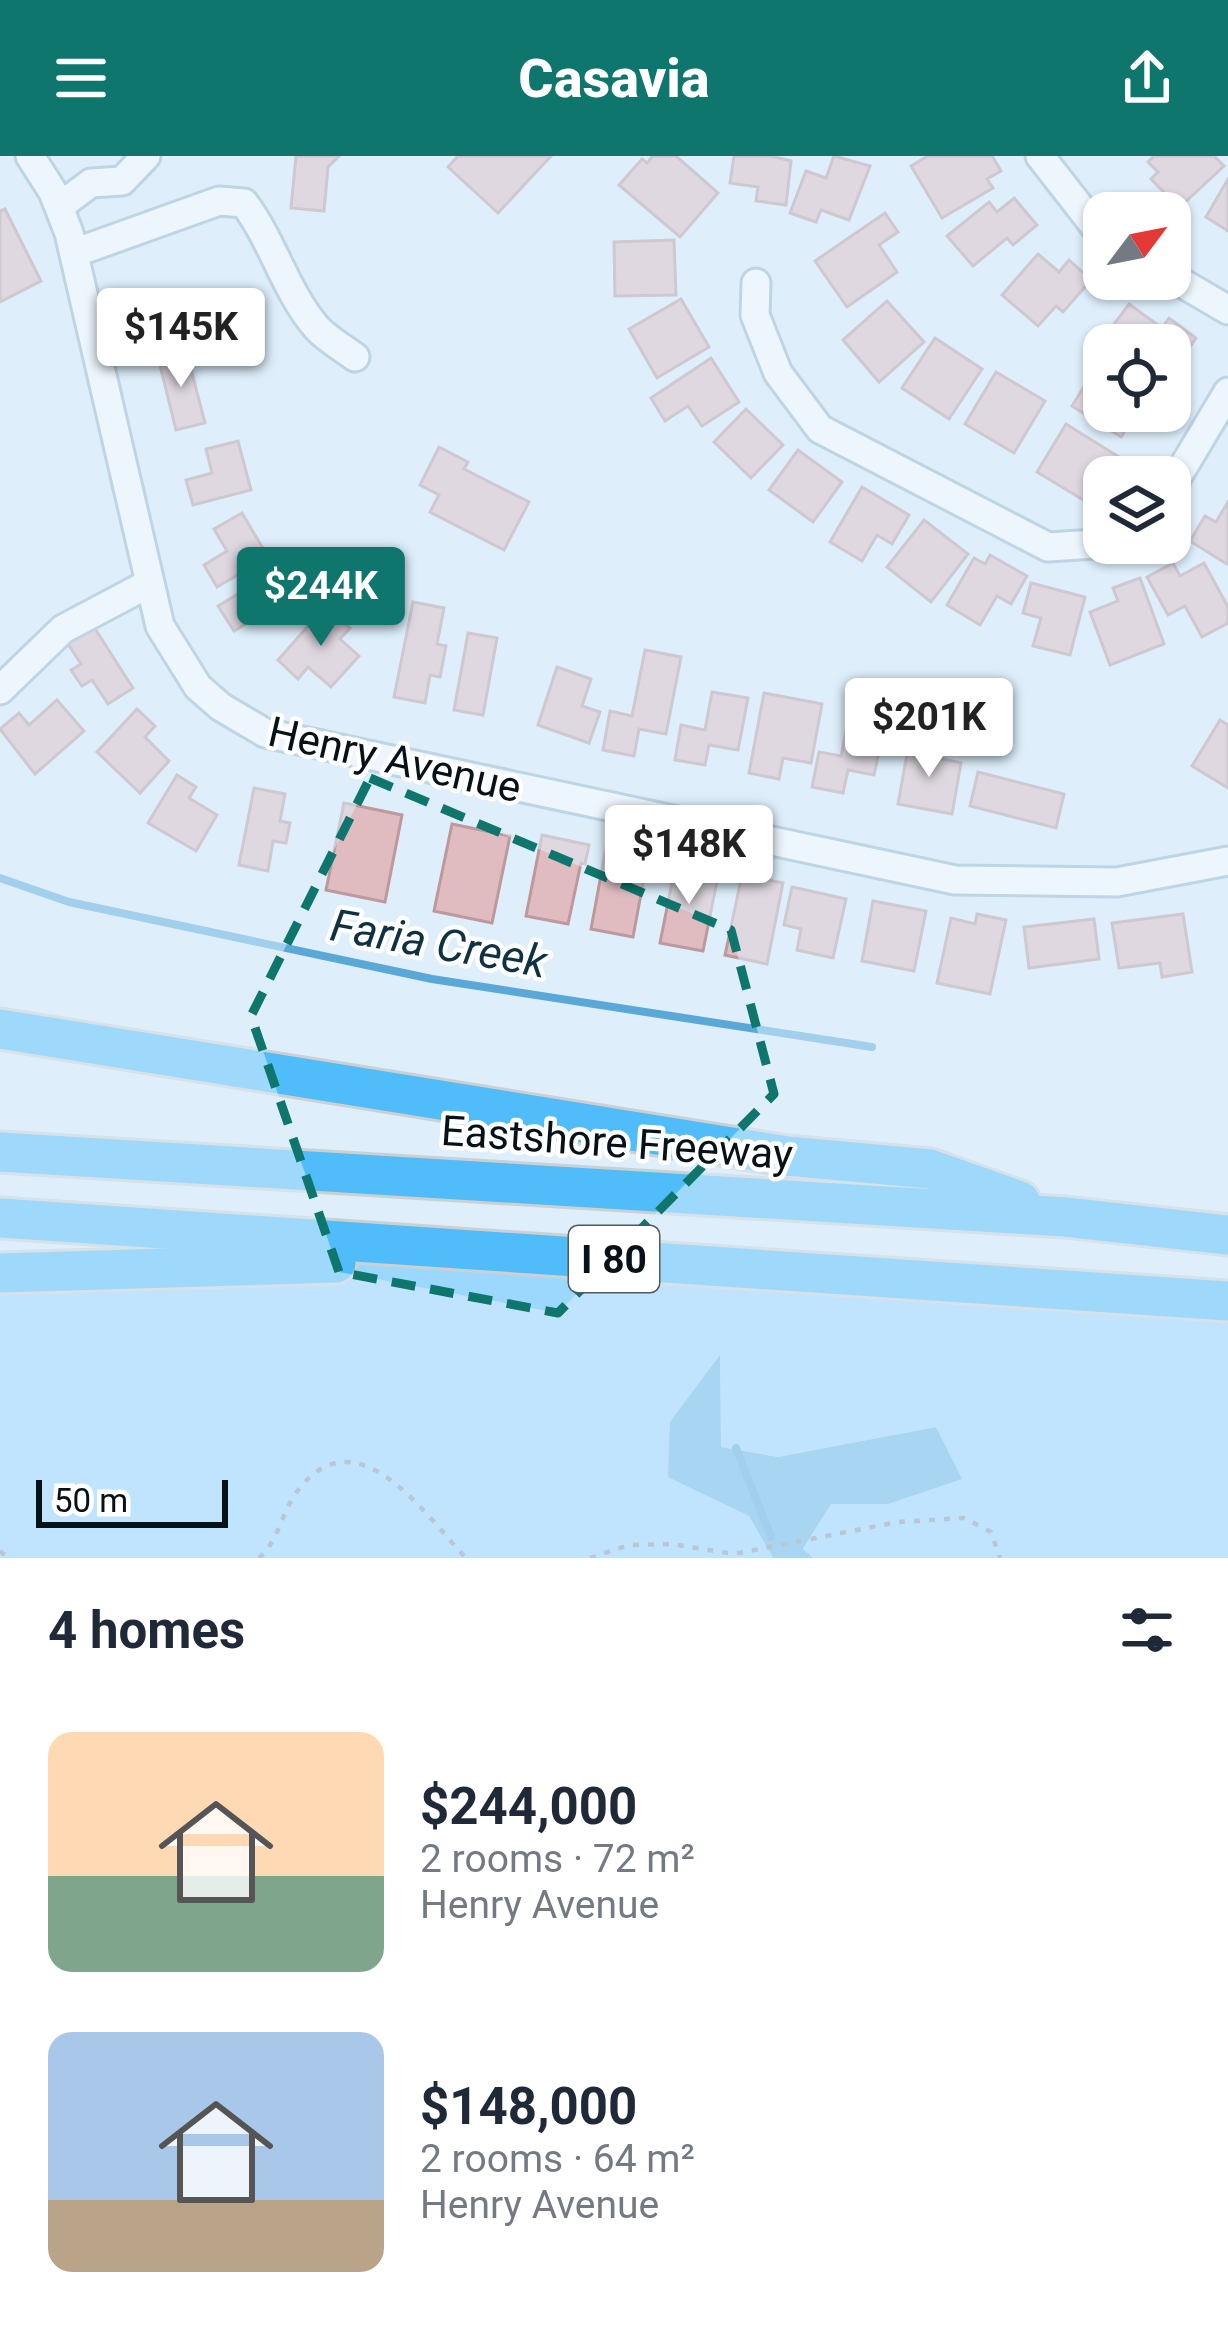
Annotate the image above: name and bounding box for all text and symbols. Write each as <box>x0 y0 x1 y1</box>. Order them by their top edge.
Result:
icon: menu <box>48 45 114 111</box>
icon: share <box>1114 45 1180 111</box>
text: Casavia <box>518 47 710 110</box>
north arrow <box>1083 192 1191 300</box>
map controls <box>1083 192 1191 564</box>
pin: $145K <box>97 288 265 390</box>
text: $145K <box>124 304 238 350</box>
button: locate <box>1083 324 1191 432</box>
button: layers <box>1083 456 1191 564</box>
pin: $244K <box>237 547 405 649</box>
text: $244K <box>264 563 378 609</box>
pin: $201K <box>845 678 1013 780</box>
text: $201K <box>872 694 986 740</box>
street label: Henry Avenue <box>264 707 526 812</box>
pin: $148K <box>605 805 773 907</box>
text: $148K <box>632 821 746 867</box>
water label: Faria Creek <box>327 898 553 989</box>
street label: Eastshore Freeway <box>439 1106 795 1179</box>
road number: I 80 <box>569 1226 659 1292</box>
scale bar <box>36 1474 228 1527</box>
text: 50 m <box>54 1481 128 1520</box>
icon: filters <box>1114 1597 1180 1663</box>
text: 4 homes <box>48 1601 245 1660</box>
text: $244,000 <box>420 1777 637 1836</box>
icon: home <box>144 1780 288 1924</box>
text: 2 rooms · 72 m² <box>420 1836 695 1882</box>
text: Henry Avenue <box>420 1882 659 1928</box>
text: $148,000 <box>420 2077 637 2136</box>
icon: home <box>144 2080 288 2224</box>
text: 2 rooms · 64 m² <box>420 2136 695 2182</box>
text: Henry Avenue <box>420 2182 659 2228</box>

